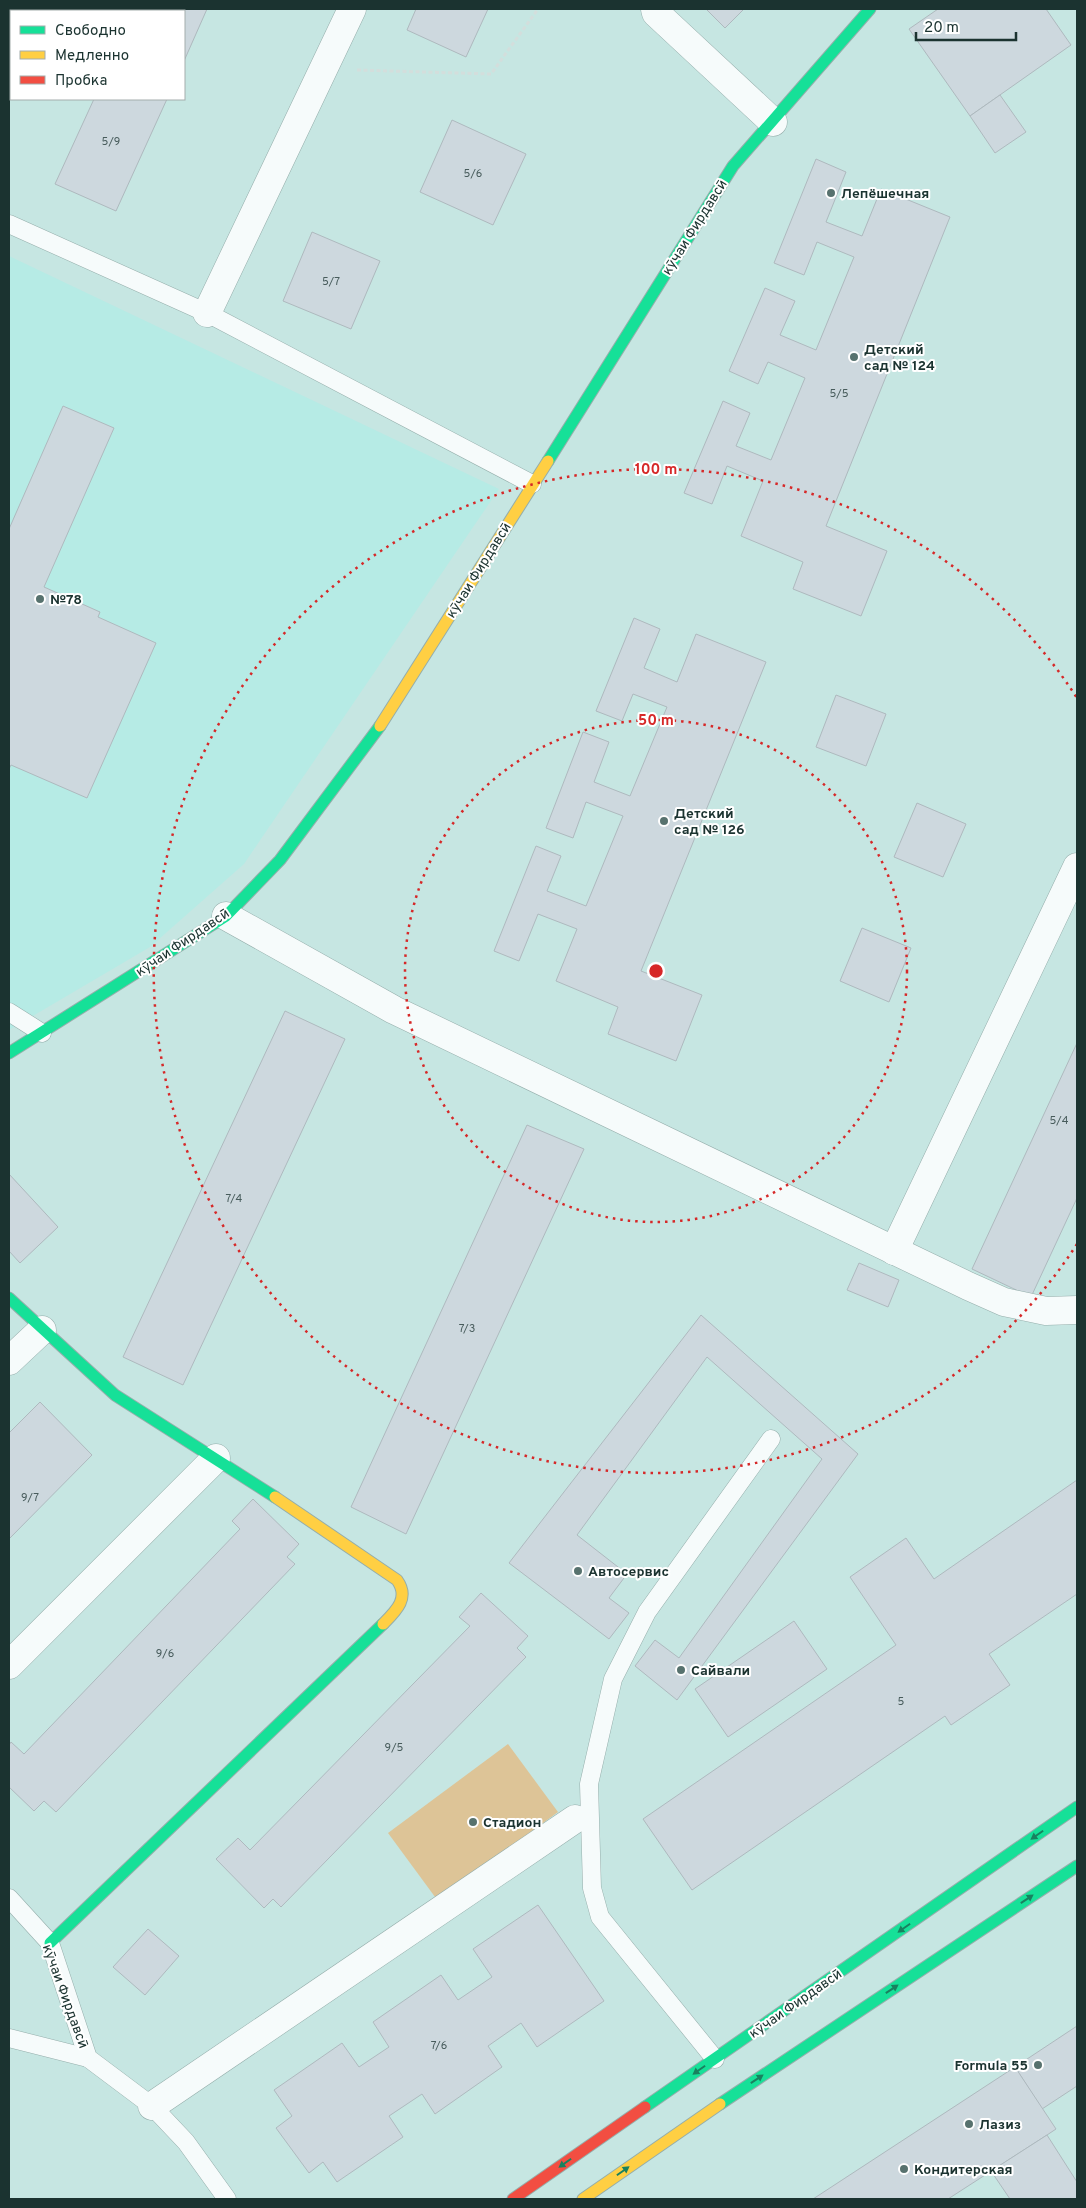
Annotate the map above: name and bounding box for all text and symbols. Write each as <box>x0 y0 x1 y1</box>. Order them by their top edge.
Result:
legend <box>10 10 185 100</box>
scale bar <box>916 10 1016 42</box>
text: 20 m <box>924 19 959 38</box>
text: Свободно <box>55 22 126 41</box>
text: Медленно <box>55 47 129 66</box>
text: Пробка <box>55 72 107 91</box>
house number: 5/9 <box>102 135 120 149</box>
house number: 5/6 <box>464 167 482 181</box>
street label: кӯчаи Фирдавсӣ <box>659 177 732 279</box>
place label: Лепёшечная <box>841 186 929 203</box>
marker: Лепёшечная <box>825 187 837 199</box>
house number: 5/7 <box>322 275 340 289</box>
place label: Детский сад № 124 <box>864 342 935 375</box>
marker: Детский сад № 124 <box>848 351 860 363</box>
house number: 5/5 <box>829 387 849 401</box>
text: 100 m <box>635 461 677 480</box>
street label: кӯчаи Фирдавсӣ <box>443 520 516 622</box>
place label: №78 <box>50 592 82 609</box>
marker: №78 <box>34 593 46 605</box>
text: 50 m <box>638 712 674 731</box>
place label: Детский сад № 126 <box>674 806 745 839</box>
marker: Детский сад № 126 <box>658 815 670 827</box>
street label: кӯчаи Фирдавсӣ <box>133 906 233 981</box>
centre of rings <box>647 962 665 980</box>
house number: 5/4 <box>1049 1114 1069 1128</box>
house number: 7/4 <box>226 1192 243 1206</box>
house number: 7/3 <box>459 1322 475 1336</box>
house number: 9/7 <box>21 1491 39 1505</box>
place label: Автосервис <box>588 1564 669 1581</box>
marker: Автосервис <box>572 1565 584 1577</box>
house number: 9/6 <box>156 1647 174 1661</box>
place label: Сайвали <box>691 1663 750 1680</box>
marker: Сайвали <box>675 1664 687 1676</box>
house number: 5 <box>898 1695 905 1709</box>
house number: 9/5 <box>385 1741 404 1755</box>
place label: Стадион <box>483 1815 541 1832</box>
marker: Стадион <box>467 1816 479 1828</box>
one-way arrow <box>1030 1830 1044 1840</box>
one-way arrow <box>1021 1894 1034 1904</box>
one-way arrow <box>897 1923 911 1933</box>
street label: кӯчаи Фирдавсӣ <box>38 1942 91 2051</box>
street label: кӯчаи Фирдавсӣ <box>746 1966 846 2043</box>
one-way arrow <box>885 1984 899 1994</box>
house number: 7/6 <box>431 2039 447 2053</box>
place label: Formula 55 <box>955 2058 1028 2075</box>
marker: Formula 55 <box>1032 2059 1044 2071</box>
one-way arrow <box>692 2065 705 2075</box>
one-way arrow <box>750 2074 764 2084</box>
place label: Лазиз <box>979 2117 1021 2134</box>
marker: Лазиз <box>963 2118 975 2130</box>
one-way arrow <box>558 2158 572 2168</box>
place label: Кондитерская <box>914 2162 1013 2179</box>
marker: Кондитерская <box>898 2163 910 2175</box>
one-way arrow <box>616 2166 630 2176</box>

